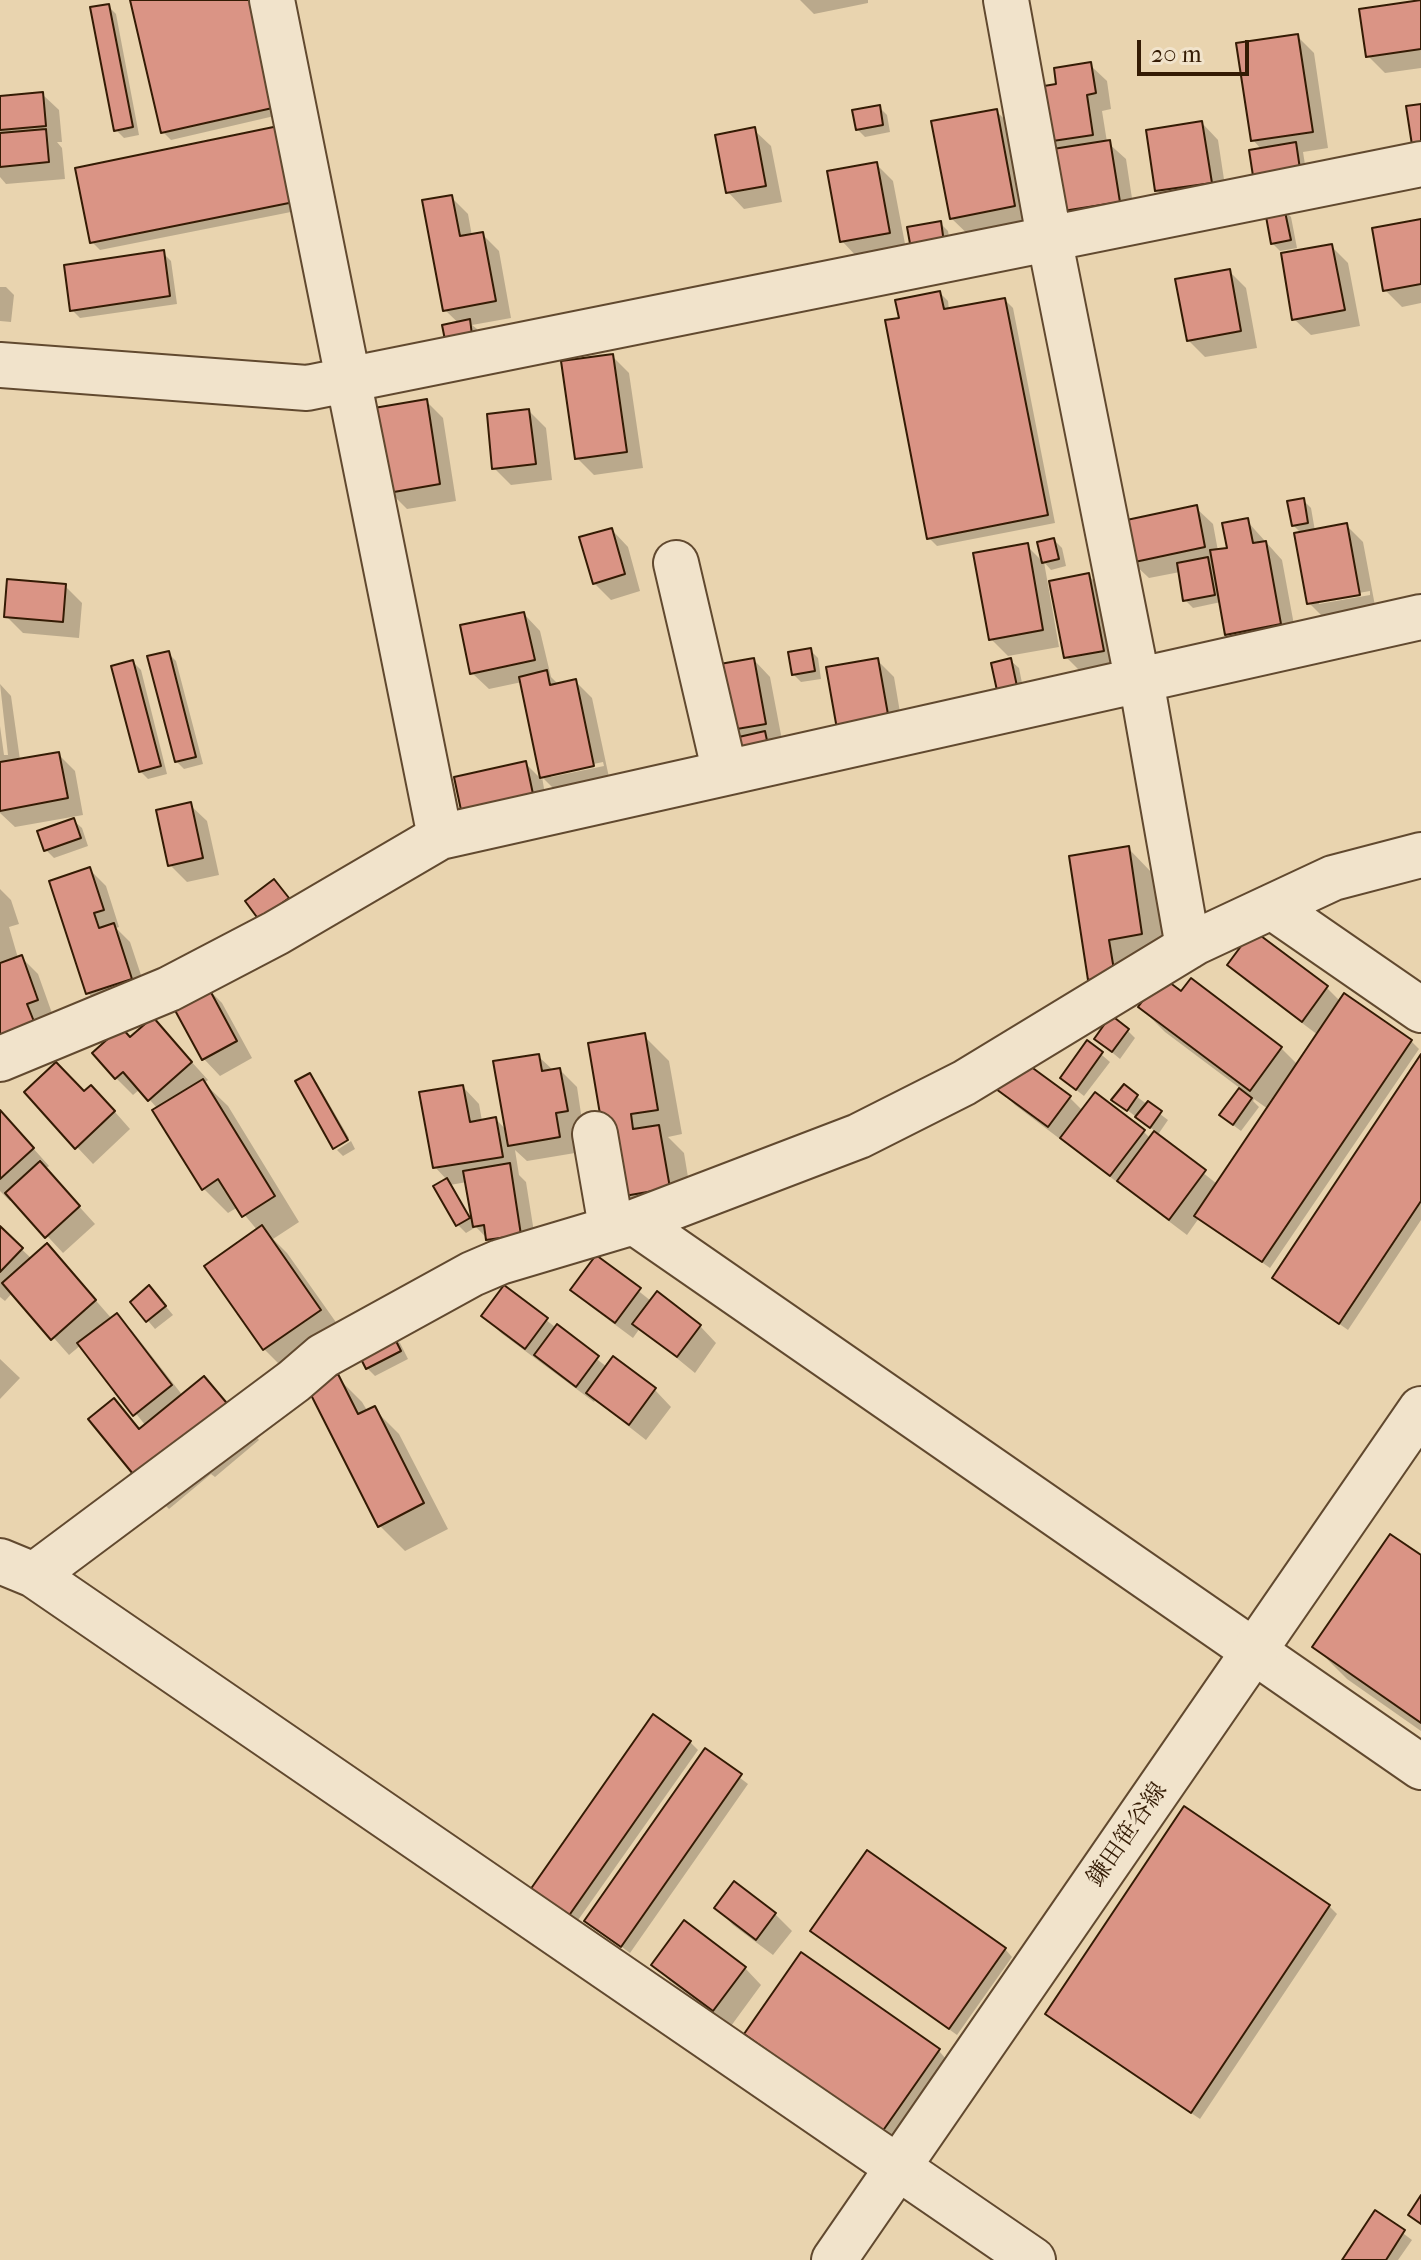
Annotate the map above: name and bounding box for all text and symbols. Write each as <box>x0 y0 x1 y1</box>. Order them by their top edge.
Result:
scale bar <box>1141 24 1253 74</box>
text: 20 m <box>1151 40 1202 68</box>
street label: 鎌田笹谷線 <box>1082 1778 1174 1892</box>

